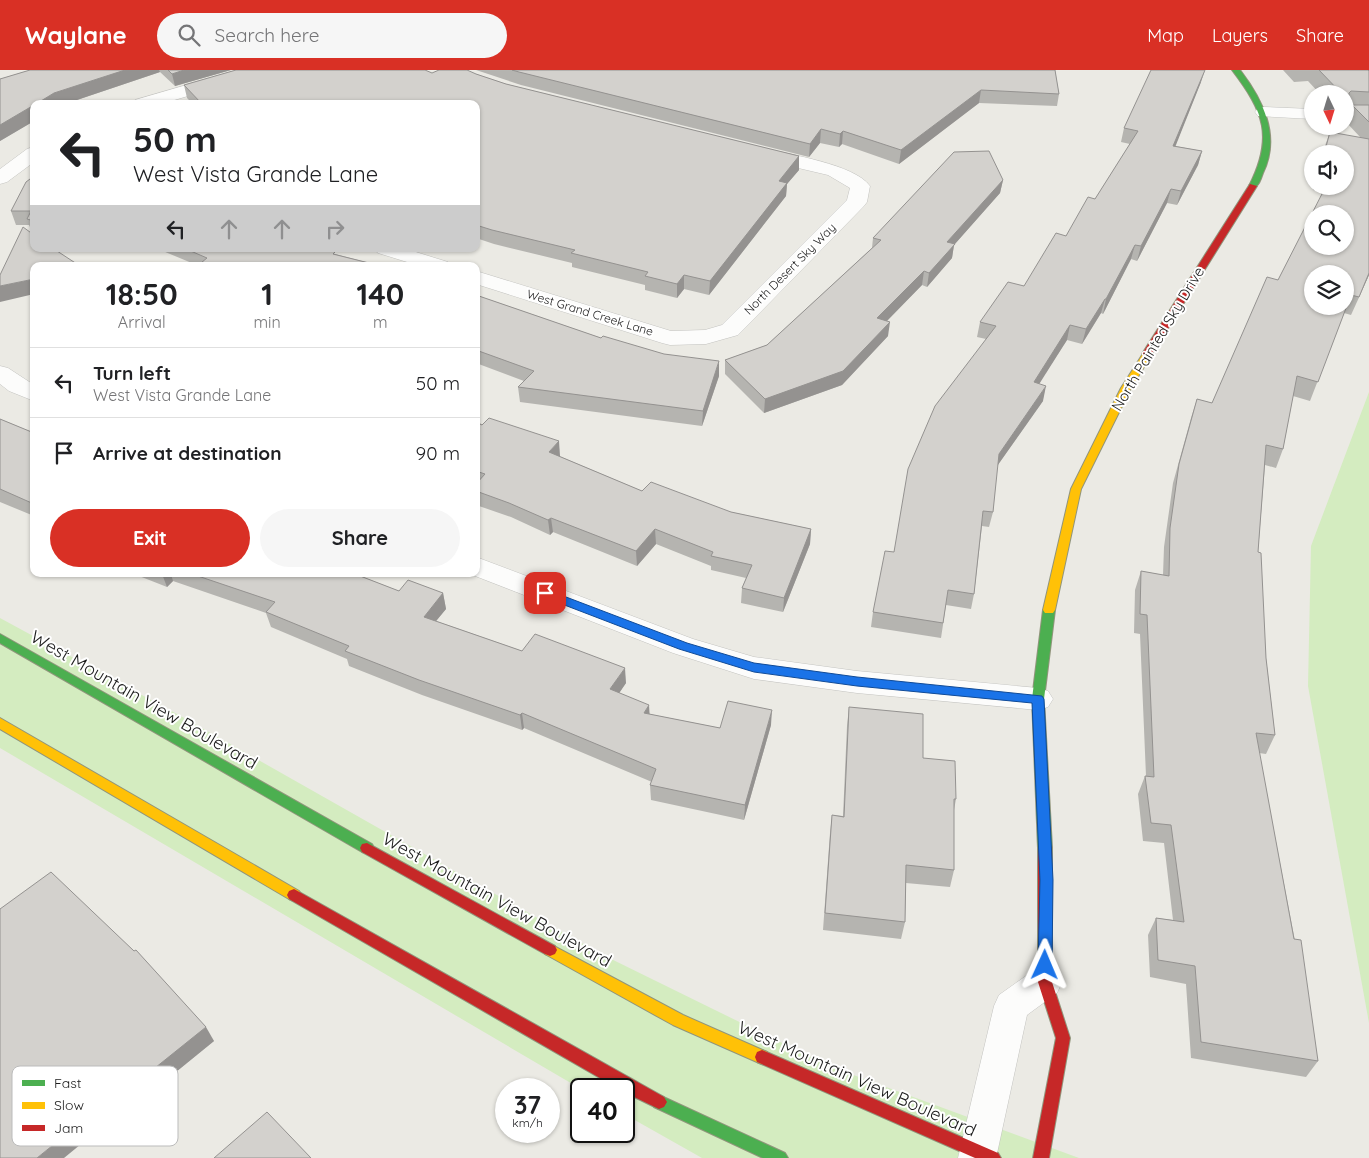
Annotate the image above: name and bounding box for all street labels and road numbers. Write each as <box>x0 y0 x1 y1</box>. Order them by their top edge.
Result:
street label: North Desert Sky Way <box>741 220 839 318</box>
street label: North Painted Sky Drive <box>1107 263 1208 414</box>
street label: West Grand Creek Lane <box>525 286 655 339</box>
street label: West Mountain View Boulevard <box>27 625 262 774</box>
street label: West Mountain View Boulevard <box>379 827 616 972</box>
street label: West Mountain View Boulevard <box>734 1015 980 1142</box>

